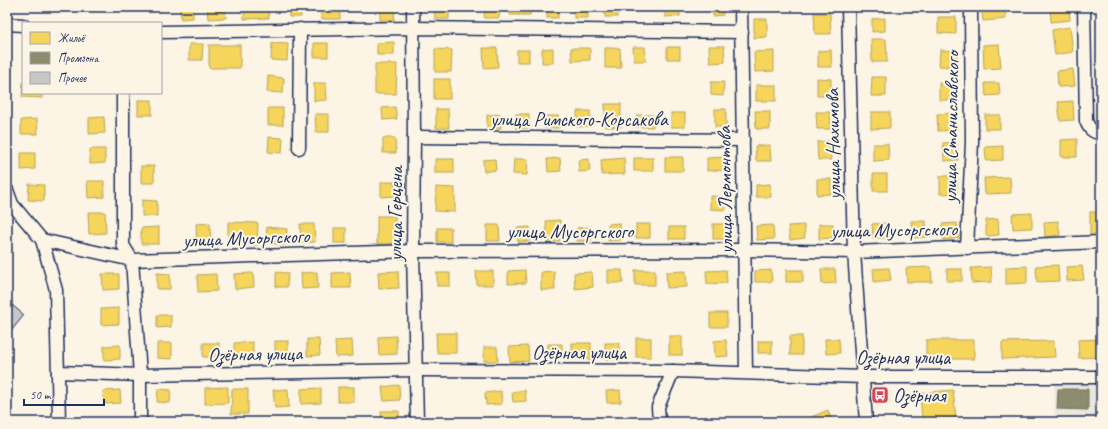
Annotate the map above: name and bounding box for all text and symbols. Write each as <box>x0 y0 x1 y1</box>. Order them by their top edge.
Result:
legend <box>22 22 162 94</box>
text: Жильё <box>58 30 86 46</box>
street label: улица Станиславского <box>937 49 965 204</box>
text: Промзона <box>58 50 100 66</box>
text: Прочее <box>58 70 87 86</box>
street label: улица Нахимова <box>820 87 846 201</box>
street label: улица Римского-Корсакова <box>489 107 669 132</box>
street label: улица Лермонтова <box>711 125 739 255</box>
street label: улица Герцена <box>383 165 408 262</box>
street label: улица Мусоргского <box>830 216 958 244</box>
street label: улица Мусоргского <box>506 219 634 244</box>
street label: улица Мусоргского <box>181 223 311 253</box>
street label: Озёрная улица <box>532 340 628 366</box>
street label: Озёрная улица <box>208 341 304 368</box>
street label: Озёрная улица <box>856 345 952 371</box>
scale bar <box>24 381 104 407</box>
place label: Озёрная <box>893 383 947 409</box>
bus stop icon: Озёрная <box>870 385 890 405</box>
text: 50 m <box>30 387 52 403</box>

